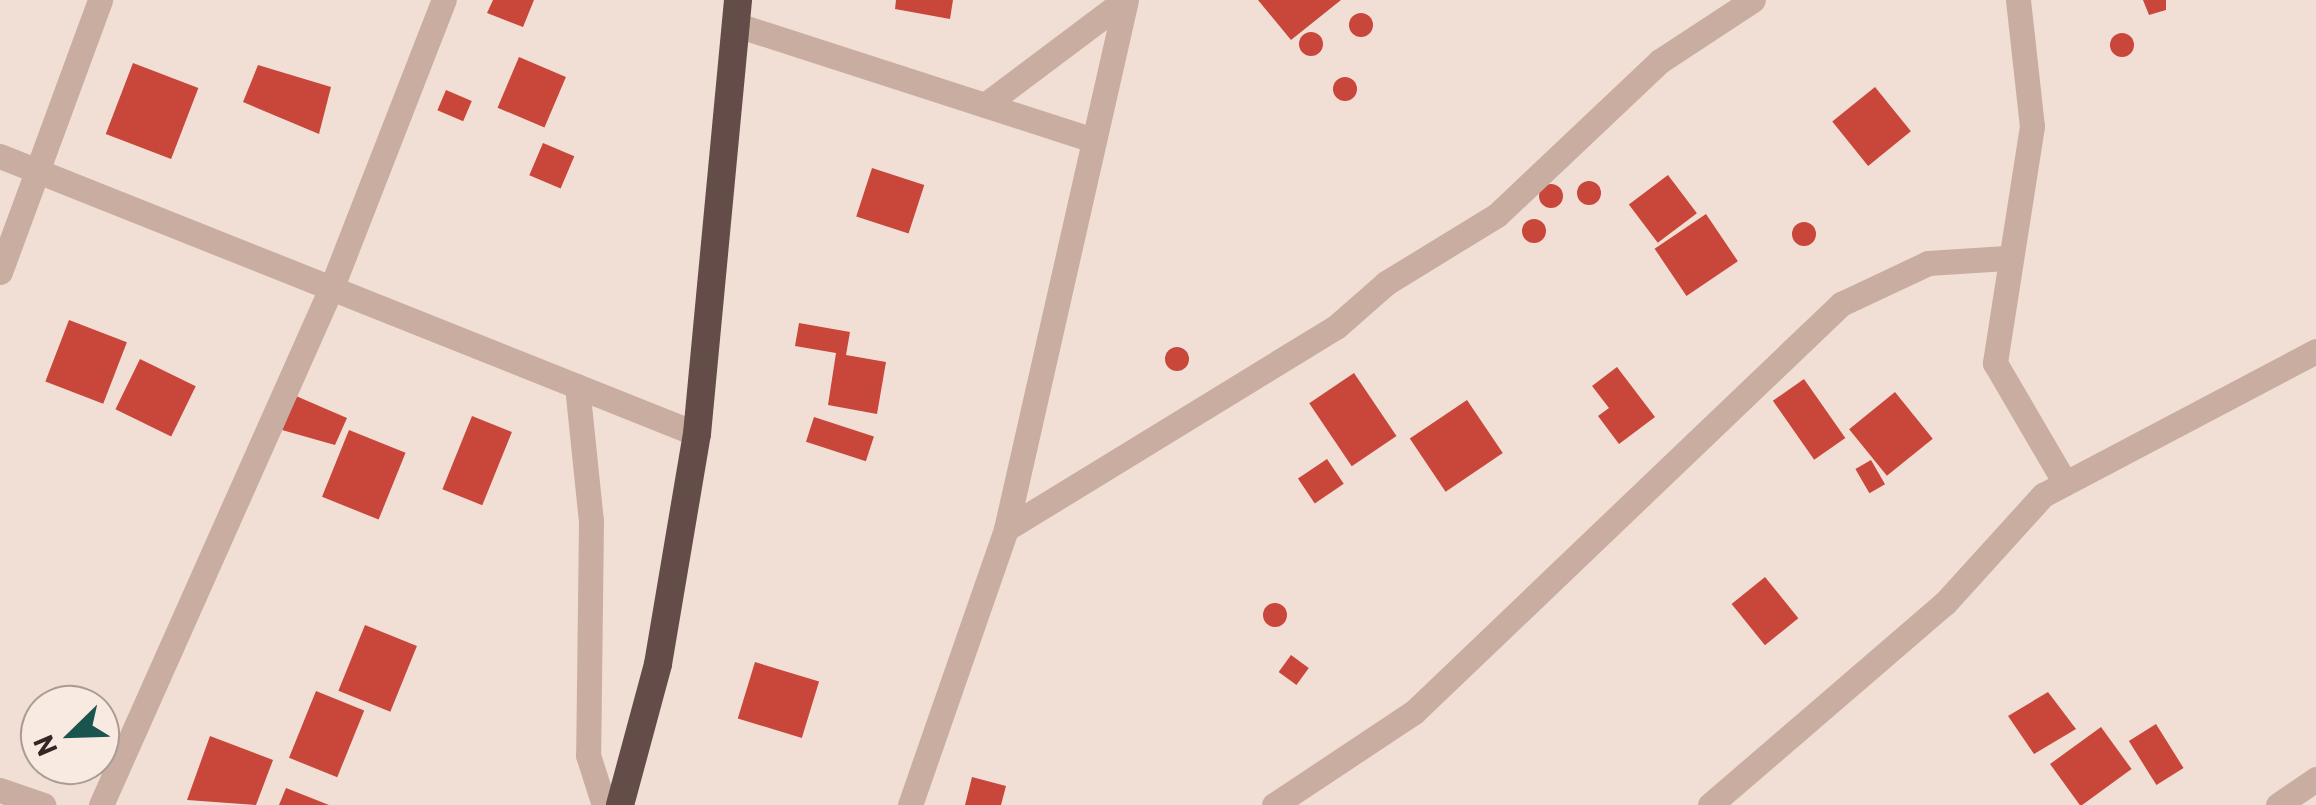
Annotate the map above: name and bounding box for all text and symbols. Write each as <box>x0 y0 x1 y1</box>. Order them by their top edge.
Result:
north arrow <box>20 685 120 785</box>
text: N <box>25 731 64 761</box>

